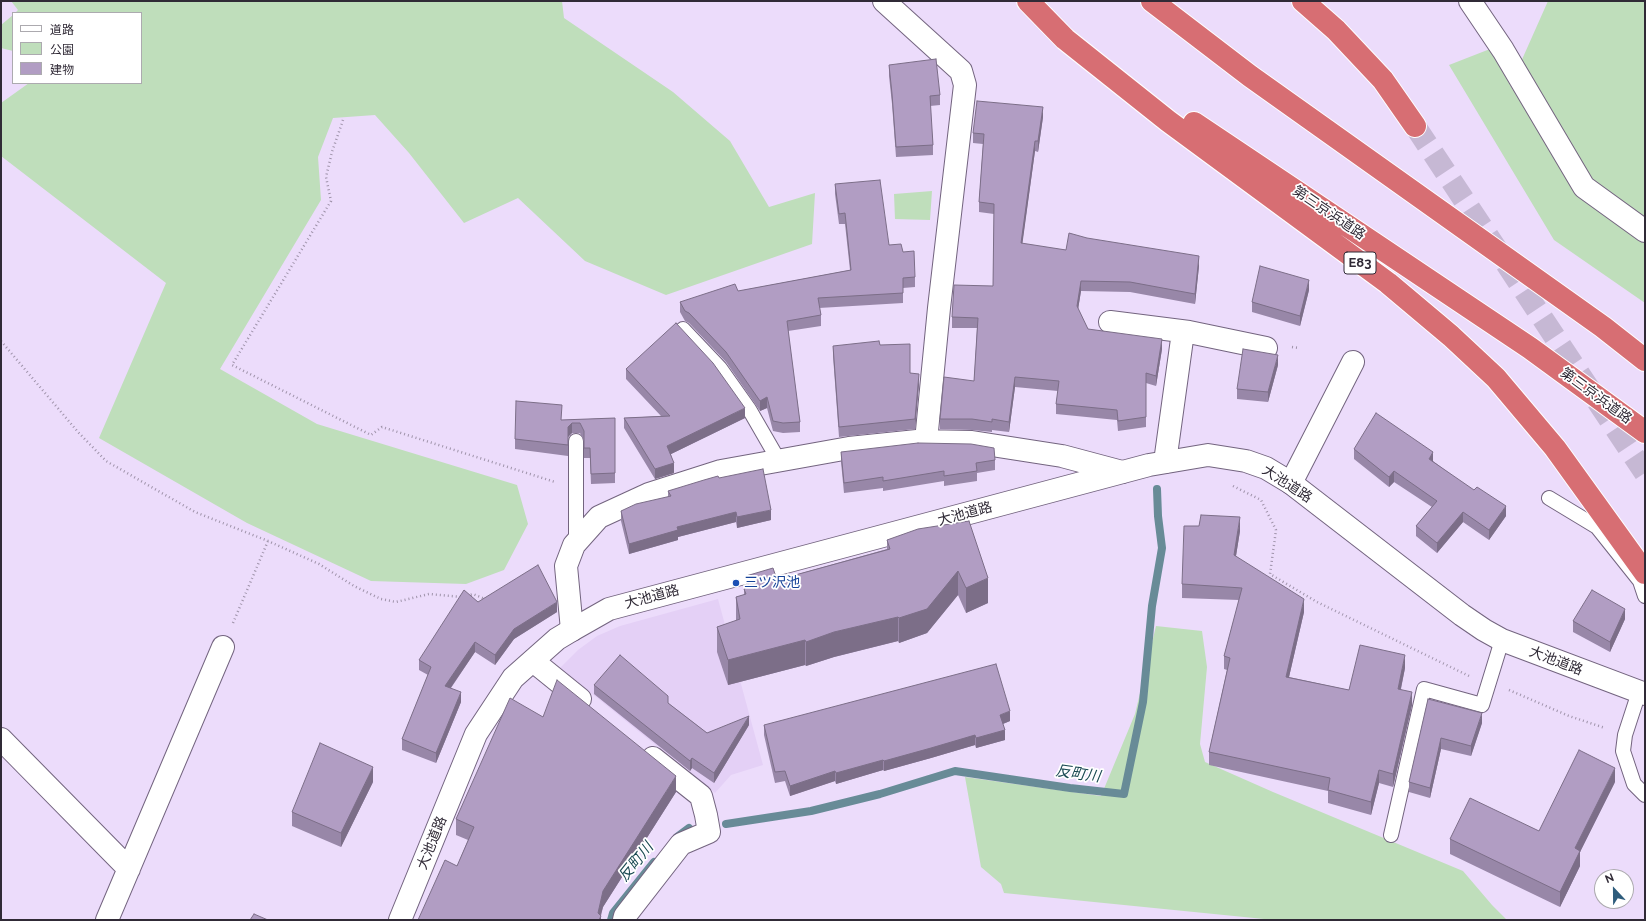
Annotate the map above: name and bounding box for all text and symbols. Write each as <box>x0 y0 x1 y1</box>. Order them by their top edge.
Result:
legend <box>12 12 142 84</box>
text: 道路 <box>50 23 74 37</box>
text: 公園 <box>50 43 74 57</box>
text: 建物 <box>50 63 74 77</box>
street label: 第三京浜道路 <box>1289 183 1369 243</box>
road number: E83 <box>1344 252 1376 274</box>
street label: 第三京浜道路 <box>1557 365 1635 427</box>
street label: 大池道路 <box>1259 462 1315 506</box>
street label: 大池道路 <box>936 499 994 529</box>
place label: 三ツ沢池 <box>744 575 800 591</box>
marker: 三ツ沢池 <box>731 578 741 588</box>
street label: 大池道路 <box>623 582 681 612</box>
street label: 大池道路 <box>1527 643 1585 679</box>
water label: 反町川 <box>1054 762 1102 786</box>
street label: 大池道路 <box>414 814 450 872</box>
water label: 反町川 <box>615 839 657 885</box>
north arrow <box>1594 869 1634 909</box>
text: N <box>1603 871 1616 886</box>

